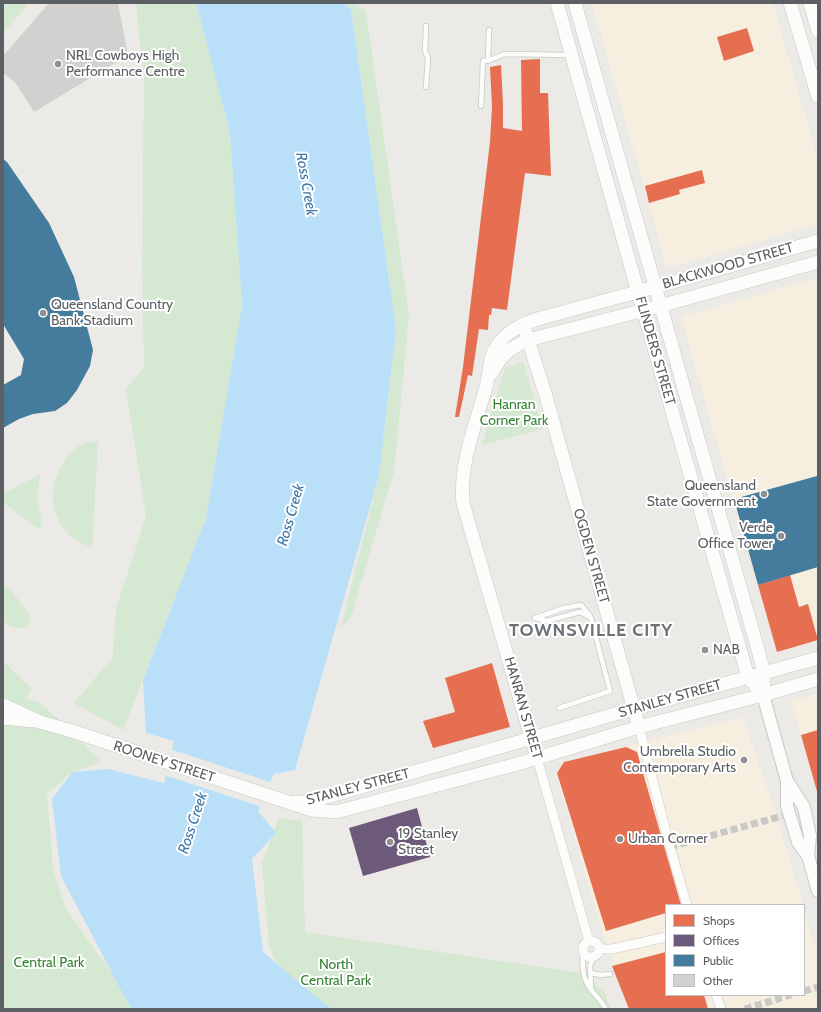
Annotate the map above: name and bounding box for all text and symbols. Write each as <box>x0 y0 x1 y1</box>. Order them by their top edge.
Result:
place label: NRL Cowboys High Performance Centre <box>66 48 185 80</box>
marker: NRL Cowboys High Performance Centre <box>53 59 63 69</box>
water label: Ross Creek <box>292 151 320 217</box>
street label: BLACKWOOD STREET <box>661 239 795 293</box>
street label: FLINDERS STREET <box>631 295 679 407</box>
place label: Queensland Country Bank Stadium <box>51 297 173 330</box>
marker: Queensland Country Bank Stadium <box>38 308 48 318</box>
park label: Hanran Corner Park <box>480 397 548 430</box>
place label: Queensland State Government <box>647 478 756 510</box>
water label: Ross Creek <box>274 482 308 548</box>
marker: Queensland State Government <box>759 489 769 499</box>
street label: OGDEN STREET <box>569 506 613 606</box>
place label: Verde Office Tower <box>698 520 773 552</box>
marker: Verde Office Tower <box>776 531 786 541</box>
district label: TOWNSVILLE CITY <box>509 620 673 642</box>
place label: NAB <box>713 642 740 658</box>
marker: NAB <box>700 645 710 655</box>
street label: HANRAN STREET <box>500 655 546 761</box>
street label: STANLEY STREET <box>617 676 723 722</box>
street label: ROONEY STREET <box>111 738 217 786</box>
place label: Umbrella Studio Contemporary Arts <box>623 744 736 776</box>
marker: Umbrella Studio Contemporary Arts <box>739 755 749 765</box>
street label: STANLEY STREET <box>304 765 412 809</box>
water label: Ross Creek <box>175 790 211 856</box>
place label: 19 Stanley Street <box>398 826 458 858</box>
place label: Urban Corner <box>628 831 708 847</box>
marker: Urban Corner <box>615 834 625 844</box>
marker: 19 Stanley Street <box>385 837 395 847</box>
legend <box>665 904 805 996</box>
text: Shops <box>703 913 735 928</box>
text: Offices <box>703 933 739 948</box>
text: Public <box>703 953 734 968</box>
park label: Central Park <box>14 955 84 971</box>
park label: North Central Park <box>301 957 371 990</box>
text: Other <box>703 973 733 988</box>

